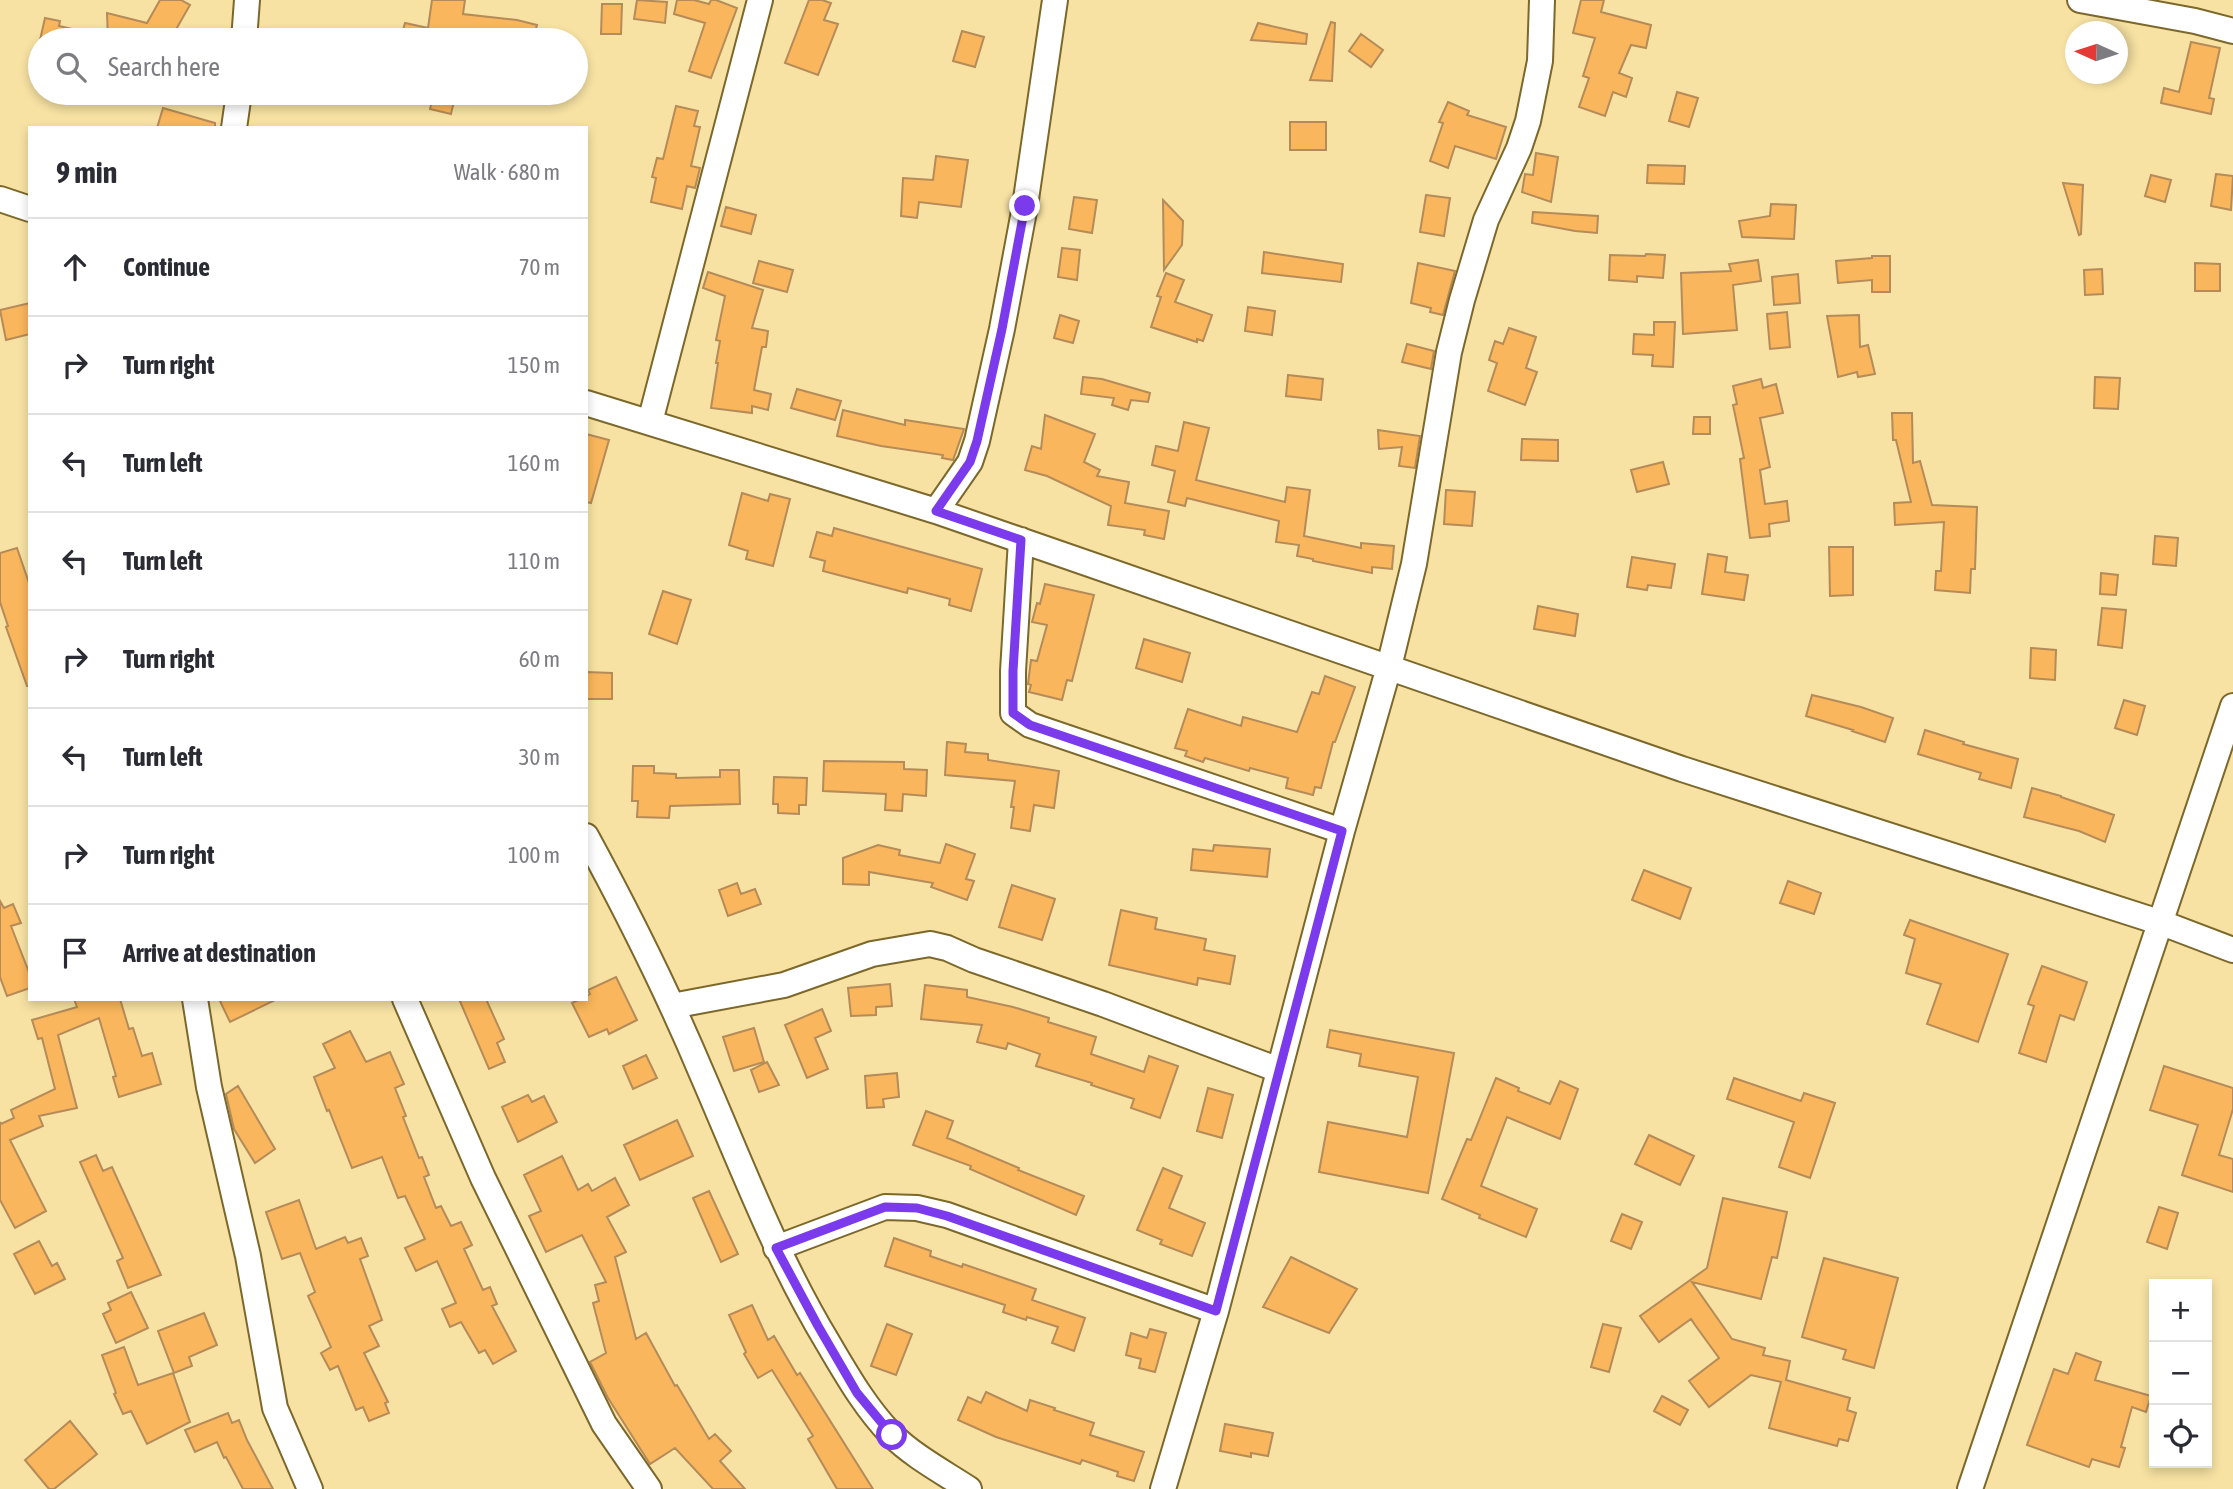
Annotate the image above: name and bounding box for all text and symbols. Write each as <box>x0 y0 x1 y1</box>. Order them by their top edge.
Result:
north arrow <box>2065 21 2128 84</box>
search box <box>28 28 588 105</box>
icon: search <box>52 48 90 86</box>
text: Search here <box>108 52 220 82</box>
text: 9 min <box>56 155 117 189</box>
text: Walk · 680 m <box>454 159 560 185</box>
route end <box>1009 190 1040 221</box>
icon: ahead <box>56 248 94 286</box>
text: Continue <box>123 252 210 282</box>
text: 70 m <box>519 254 560 280</box>
icon: right <box>56 346 94 384</box>
text: Turn right <box>123 350 214 380</box>
text: 150 m <box>508 352 560 378</box>
icon: left <box>56 444 94 482</box>
text: Turn left <box>123 448 203 478</box>
text: 160 m <box>508 450 560 476</box>
icon: left <box>56 542 94 580</box>
text: Turn left <box>123 546 203 576</box>
text: 110 m <box>508 548 560 574</box>
icon: right <box>56 640 94 678</box>
text: Turn right <box>123 644 214 674</box>
text: 60 m <box>519 646 560 672</box>
icon: left <box>56 738 94 776</box>
text: Turn left <box>123 742 203 772</box>
text: 30 m <box>519 744 560 770</box>
icon: right <box>56 836 94 874</box>
text: Turn right <box>123 840 214 870</box>
text: 100 m <box>508 842 560 868</box>
icon: arrive <box>56 934 94 972</box>
text: Arrive at destination <box>123 938 316 968</box>
map controls <box>2149 1279 2212 1468</box>
button: + <box>2149 1279 2212 1342</box>
button: − <box>2149 1342 2212 1405</box>
button: locate <box>2149 1405 2212 1468</box>
route start <box>876 1419 907 1450</box>

